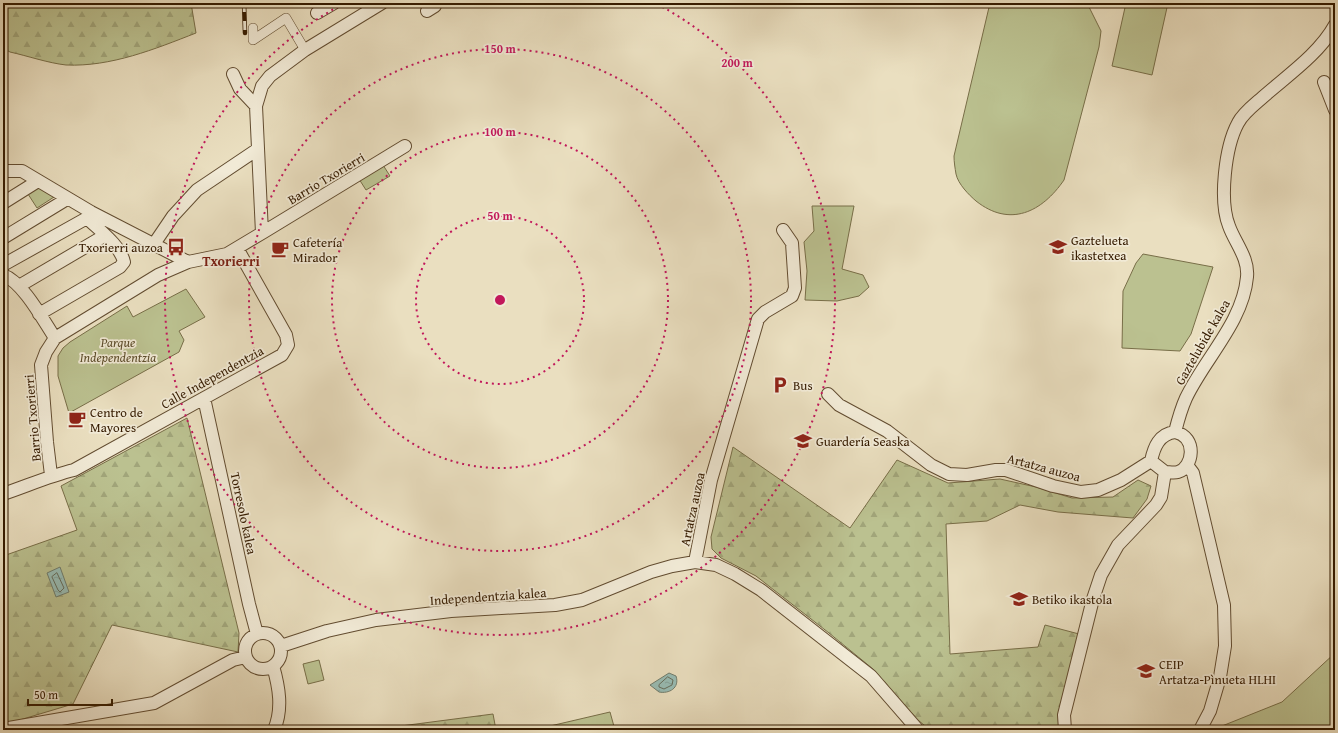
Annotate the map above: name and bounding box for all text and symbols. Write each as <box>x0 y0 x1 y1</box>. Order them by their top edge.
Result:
text: 150 m <box>484 40 517 57</box>
text: 200 m <box>721 54 754 71</box>
text: 100 m <box>484 123 517 140</box>
street label: Barrio Txorierri <box>284 148 369 209</box>
text: 50 m <box>487 207 513 224</box>
place label: Gaztelueta ikastetxea <box>1071 231 1130 265</box>
place label: Cafetería Mirador <box>293 233 343 267</box>
bus stop icon: Txorierri auzoa <box>166 237 186 257</box>
school or university icon: Gaztelueta ikastetxea <box>1048 237 1068 257</box>
place label: Txorierri auzoa <box>79 238 164 257</box>
cafe icon: Cafetería Mirador <box>270 239 290 259</box>
district label: Txorierri <box>202 251 260 271</box>
centre of rings <box>493 293 507 307</box>
street label: Gaztelubide kalea <box>1170 295 1235 388</box>
park label: Parque Independentzia <box>80 333 156 367</box>
street label: Calle Independentzia <box>158 341 268 414</box>
street label: Barrio Txorierri <box>19 373 46 462</box>
parking icon: Bus <box>770 375 790 395</box>
place label: Bus <box>793 376 813 395</box>
place label: Centro de Mayores <box>90 403 143 437</box>
cafe icon: Centro de Mayores <box>67 409 87 429</box>
school or university icon: Guardería Seaska <box>793 431 813 451</box>
place label: Guardería Seaska <box>816 432 910 451</box>
street label: Artatza auzoa <box>1005 449 1083 487</box>
street label: Torresolo kalea <box>226 470 262 557</box>
street label: Artatza auzoa <box>675 470 710 548</box>
street label: Independentzia kalea <box>429 583 548 610</box>
school or university icon: Betiko ikastola <box>1009 589 1029 609</box>
place label: Betiko ikastola <box>1032 590 1113 609</box>
place label: CEIP Artatza-Pìnueta HLHI <box>1159 655 1276 689</box>
school or university icon: CEIP Artatza-Pìnueta HLHI <box>1136 661 1156 681</box>
scale bar <box>28 681 112 707</box>
text: 50 m <box>34 686 58 703</box>

